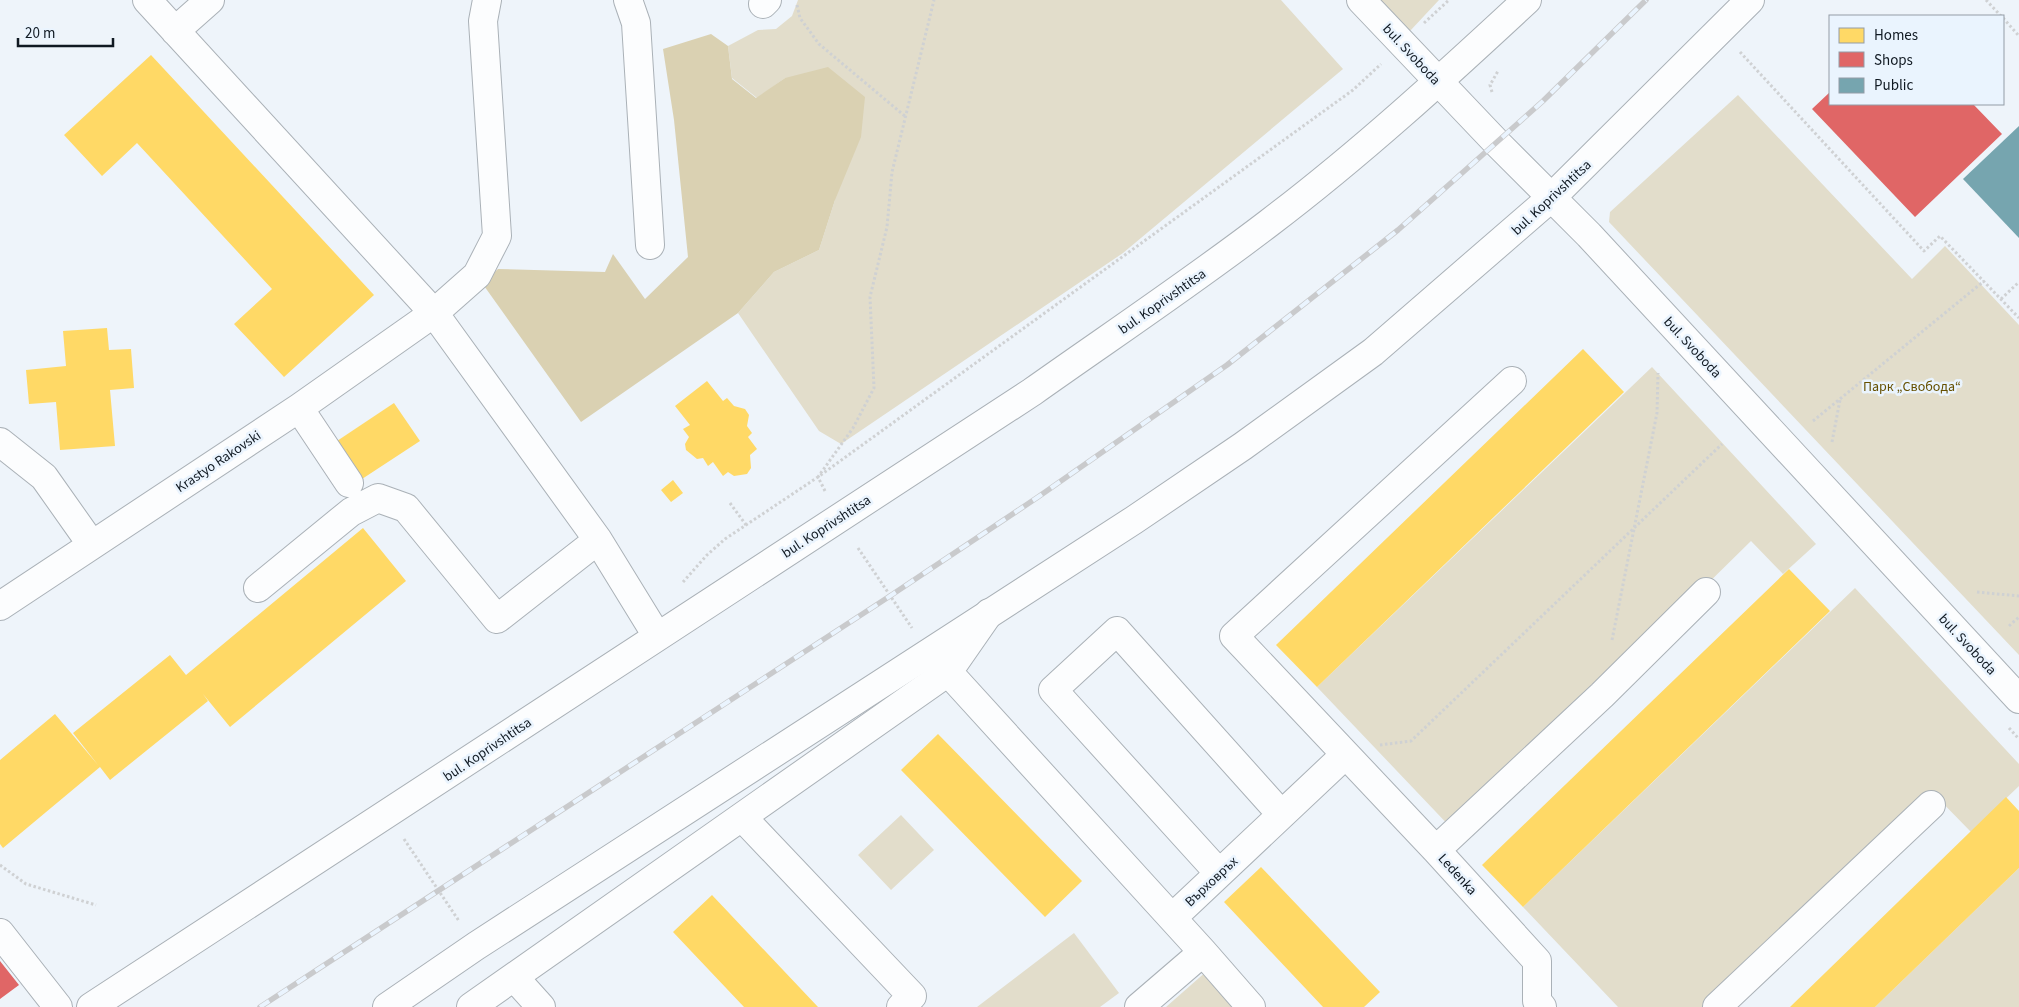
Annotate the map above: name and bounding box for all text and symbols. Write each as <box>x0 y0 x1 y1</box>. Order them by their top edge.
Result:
scale bar <box>18 15 112 47</box>
legend <box>1829 15 2004 105</box>
street label: bul. Svoboda <box>1378 20 1445 90</box>
text: 20 m <box>25 23 55 44</box>
text: Homes <box>1874 25 1918 46</box>
text: Shops <box>1874 50 1913 71</box>
text: Public <box>1874 75 1913 96</box>
street label: bul. Koprivshtitsa <box>1507 155 1596 240</box>
street label: bul. Koprivshtitsa <box>1115 264 1210 339</box>
street label: bul. Svoboda <box>1659 313 1726 383</box>
park label: Парк „Свобода“ <box>1863 377 1961 397</box>
street label: Krastyo Rakovski <box>172 426 265 498</box>
street label: bul. Koprivshtitsa <box>778 491 875 563</box>
street label: bul. Svoboda <box>1934 610 2001 680</box>
street label: bul. Koprivshtitsa <box>439 713 536 787</box>
street label: Ledenka <box>1433 849 1481 900</box>
street label: Върховръх <box>1181 851 1243 912</box>

